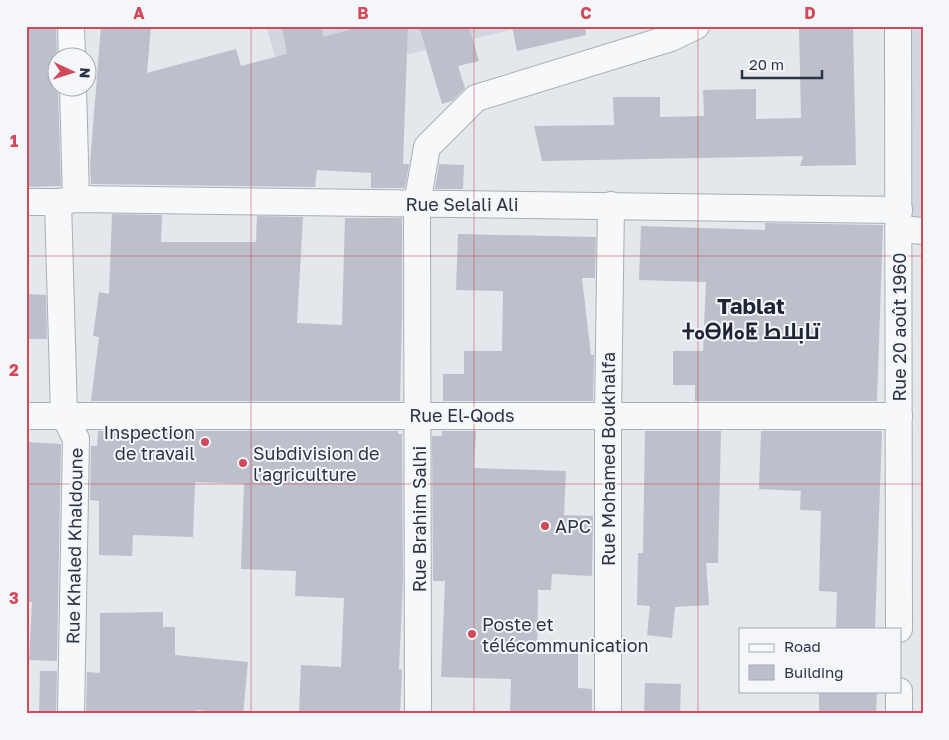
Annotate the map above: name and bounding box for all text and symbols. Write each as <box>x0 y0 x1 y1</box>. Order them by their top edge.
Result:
text: A <box>133 3 145 23</box>
text: B <box>357 3 369 23</box>
text: C <box>580 3 592 23</box>
text: D <box>804 3 816 23</box>
north arrow <box>48 48 98 98</box>
scale bar <box>742 48 822 80</box>
text: 20 m <box>749 55 784 73</box>
text: N <box>77 67 94 79</box>
text: 1 <box>10 131 18 151</box>
street label: Rue Selali Ali <box>406 193 518 215</box>
street label: Rue 20 août 1960 <box>888 252 910 402</box>
district label: Tablat ⵜⴰⴱⵍⴰⵟ تابلاط <box>682 292 821 344</box>
street label: Rue Mohamed Boukhalfa <box>597 352 619 566</box>
text: 2 <box>9 360 19 380</box>
street label: Rue El-Qods <box>409 404 515 426</box>
place label: Inspection de travail <box>104 421 195 464</box>
marker: Inspection de travail <box>199 436 211 448</box>
place label: Subdivision de l'agriculture <box>253 442 380 485</box>
street label: Rue Brahim Salhi <box>408 446 430 592</box>
street label: Rue Khaled Khaldoune <box>61 448 87 644</box>
marker: Subdivision de l'agriculture <box>237 457 249 469</box>
place label: APC <box>555 515 591 537</box>
marker: APC <box>539 520 551 532</box>
text: 3 <box>9 588 19 608</box>
place label: Poste et télécommunication <box>482 613 649 656</box>
marker: Poste et télécommunication <box>466 628 478 640</box>
legend <box>739 628 902 692</box>
text: Road <box>784 637 821 655</box>
text: Building <box>784 663 844 681</box>

